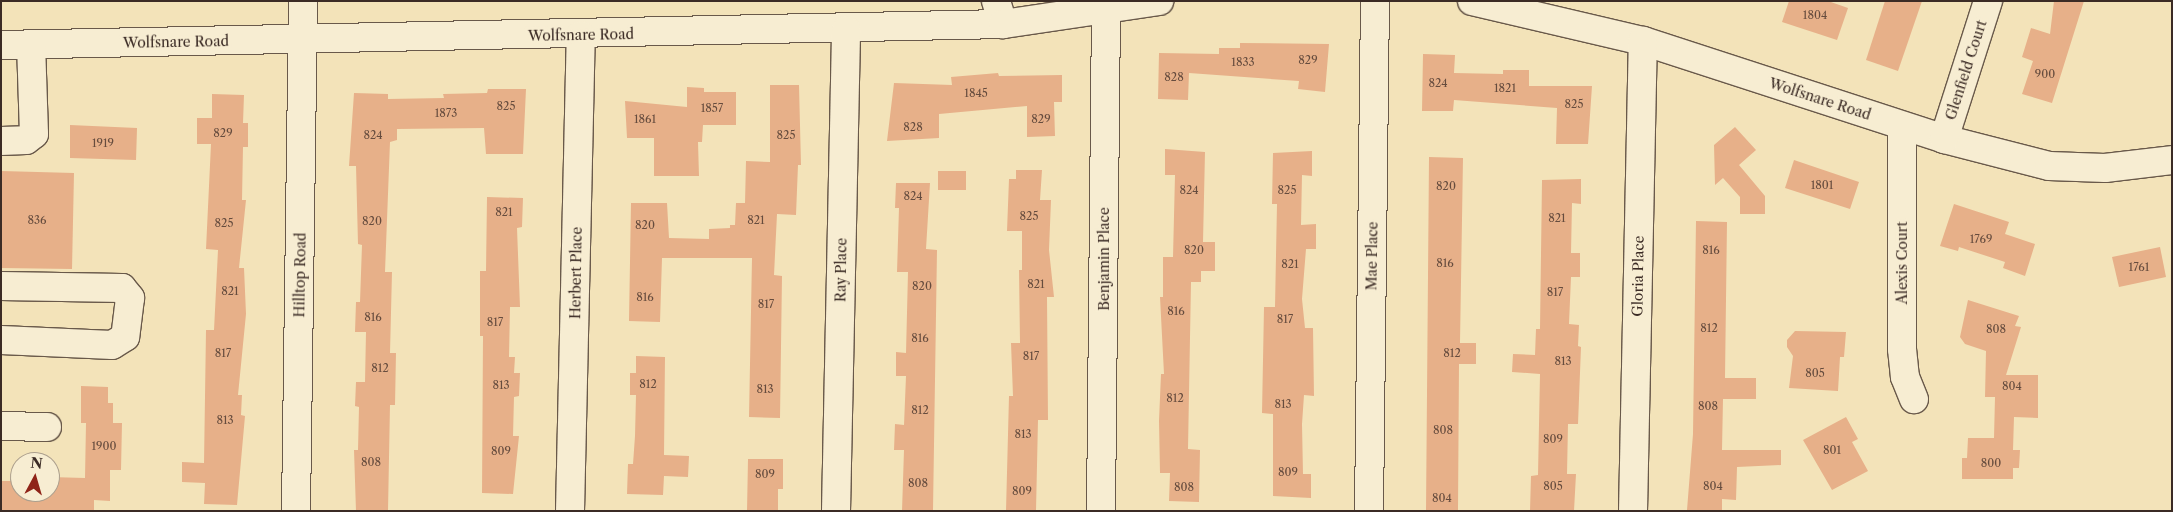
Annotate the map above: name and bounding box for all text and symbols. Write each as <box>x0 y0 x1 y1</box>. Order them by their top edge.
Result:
house number: 1804 <box>1803 8 1827 22</box>
street label: Glenfield Court <box>1942 18 1990 122</box>
street label: Wolfsnare Road <box>528 26 634 44</box>
street label: Wolfsnare Road <box>123 33 229 51</box>
house number: 829 <box>1298 53 1318 67</box>
house number: 1833 <box>1231 55 1255 69</box>
house number: 900 <box>2035 67 2055 81</box>
house number: 828 <box>1164 70 1184 84</box>
street label: Wolfsnare Road <box>1767 75 1873 123</box>
house number: 824 <box>1428 76 1448 90</box>
house number: 1821 <box>1494 81 1516 95</box>
house number: 1845 <box>964 86 988 100</box>
house number: 825 <box>1565 97 1583 111</box>
house number: 825 <box>497 99 515 113</box>
house number: 1857 <box>701 101 723 115</box>
house number: 1873 <box>435 106 457 120</box>
house number: 1861 <box>634 112 656 126</box>
house number: 829 <box>1031 112 1051 126</box>
house number: 828 <box>903 120 923 134</box>
house number: 829 <box>213 126 233 140</box>
house number: 824 <box>363 128 383 142</box>
house number: 825 <box>777 128 795 142</box>
house number: 1919 <box>92 136 114 150</box>
house number: 1801 <box>1811 178 1833 192</box>
house number: 820 <box>1436 179 1456 193</box>
house number: 824 <box>1179 183 1199 197</box>
house number: 825 <box>1278 183 1296 197</box>
house number: 824 <box>903 189 923 203</box>
house number: 821 <box>495 205 513 219</box>
street label: Benjamin Place <box>1096 207 1112 311</box>
house number: 825 <box>1020 209 1038 223</box>
house number: 821 <box>1548 211 1566 225</box>
house number: 836 <box>27 213 47 227</box>
house number: 821 <box>747 213 765 227</box>
house number: 820 <box>362 214 382 228</box>
house number: 825 <box>215 216 233 230</box>
house number: 820 <box>635 218 655 232</box>
street label: Mae Place <box>1363 221 1381 291</box>
street label: Alexis Court <box>1894 222 1910 304</box>
street label: Herbert Place <box>567 227 585 319</box>
street label: Hilltop Road <box>291 232 309 318</box>
house number: 1769 <box>1970 232 1992 246</box>
street label: Gloria Place <box>1629 235 1647 317</box>
street label: Ray Place <box>832 237 850 303</box>
house number: 820 <box>1184 243 1204 257</box>
house number: 816 <box>1702 243 1720 257</box>
house number: 816 <box>1436 256 1454 270</box>
house number: 821 <box>1281 257 1299 271</box>
house number: 1761 <box>2129 260 2149 274</box>
house number: 821 <box>1027 277 1045 291</box>
house number: 820 <box>912 279 932 293</box>
house number: 821 <box>221 284 239 298</box>
house number: 817 <box>1547 285 1563 299</box>
house number: 816 <box>636 290 654 304</box>
house number: 817 <box>758 297 774 311</box>
house number: 816 <box>1167 304 1185 318</box>
house number: 816 <box>364 310 382 324</box>
house number: 817 <box>1277 312 1293 326</box>
house number: 817 <box>487 315 503 329</box>
house number: 812 <box>1700 321 1718 335</box>
house number: 808 <box>1986 322 2006 336</box>
house number: 816 <box>911 331 929 345</box>
house number: 817 <box>215 346 231 360</box>
house number: 812 <box>1443 346 1461 360</box>
house number: 817 <box>1023 349 1039 363</box>
house number: 813 <box>1554 354 1572 368</box>
house number: 812 <box>371 361 389 375</box>
house number: 805 <box>1805 366 1825 380</box>
house number: 812 <box>639 377 657 391</box>
house number: 813 <box>492 378 510 392</box>
house number: 804 <box>2002 379 2022 393</box>
house number: 813 <box>756 382 774 396</box>
house number: 812 <box>1166 391 1184 405</box>
house number: 813 <box>1274 397 1292 411</box>
house number: 808 <box>1698 399 1718 413</box>
house number: 812 <box>911 403 929 417</box>
house number: 813 <box>216 413 234 427</box>
house number: 808 <box>1433 423 1453 437</box>
house number: 813 <box>1014 427 1032 441</box>
house number: 809 <box>1543 432 1563 446</box>
house number: 1900 <box>91 439 117 453</box>
house number: 801 <box>1823 443 1841 457</box>
house number: 809 <box>491 444 511 458</box>
north arrow <box>10 452 60 502</box>
text: N <box>29 453 43 473</box>
house number: 808 <box>361 455 381 469</box>
house number: 800 <box>1981 456 2001 470</box>
house number: 809 <box>1278 465 1298 479</box>
house number: 809 <box>755 467 775 481</box>
house number: 808 <box>908 476 928 490</box>
house number: 805 <box>1543 479 1563 493</box>
house number: 804 <box>1703 479 1723 493</box>
house number: 808 <box>1174 480 1194 494</box>
house number: 809 <box>1012 484 1032 498</box>
house number: 804 <box>1432 491 1452 505</box>

